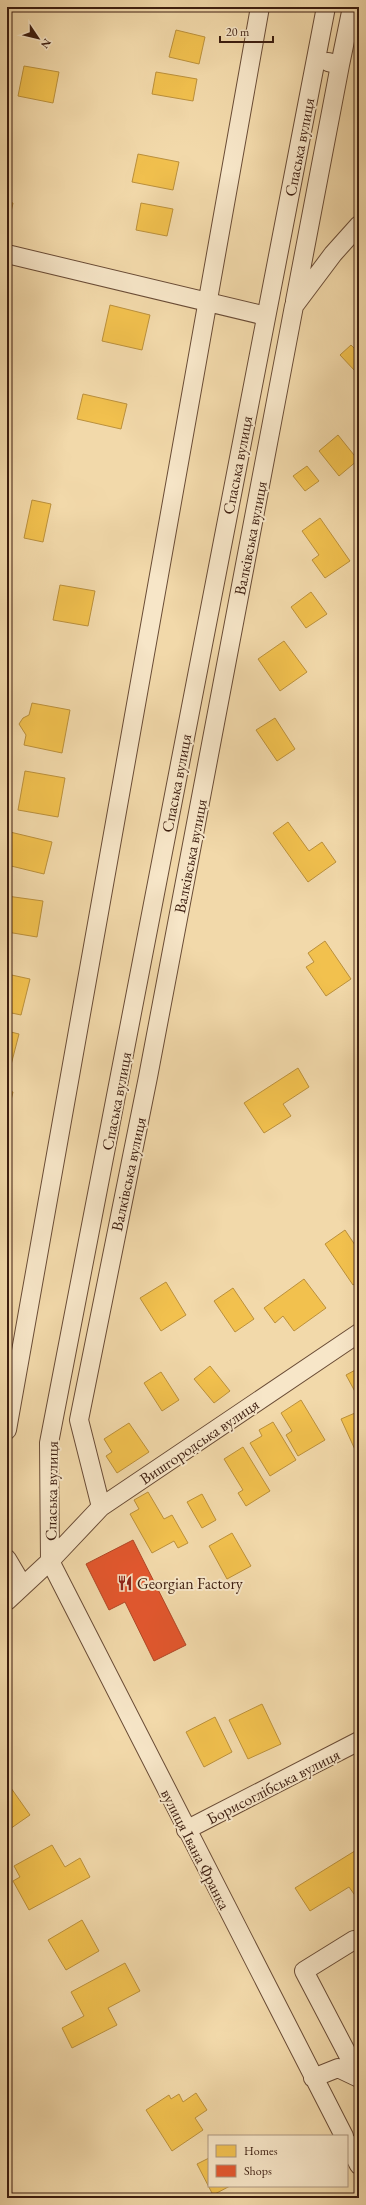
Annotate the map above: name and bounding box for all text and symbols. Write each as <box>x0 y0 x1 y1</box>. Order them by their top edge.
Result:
north arrow <box>18 18 58 58</box>
scale bar <box>220 18 273 44</box>
text: 20 m <box>226 24 250 40</box>
text: N <box>38 36 54 51</box>
street label: Спаська вулиця <box>280 96 319 198</box>
street label: Спаська вулиця <box>218 414 257 516</box>
street label: Валківська вулиця <box>229 479 272 597</box>
street label: Спаська вулиця <box>157 732 196 834</box>
street label: Валківська вулиця <box>169 797 212 915</box>
street label: Спаська вулиця <box>97 1050 136 1152</box>
street label: Валківська вулиця <box>106 1115 151 1233</box>
street label: Вишгородська вулиця <box>135 1394 263 1489</box>
street label: Спаська вулиця <box>40 1441 63 1541</box>
place label: Georgian Factory <box>137 1573 244 1594</box>
restaurant icon: Georgian Factory <box>116 1574 134 1592</box>
street label: Борисоглібська вулиця <box>203 1744 343 1829</box>
street label: вулиця Івана Франка <box>156 1785 235 1914</box>
legend <box>208 2135 348 2187</box>
text: Homes <box>244 2143 278 2159</box>
text: Shops <box>244 2163 272 2179</box>

